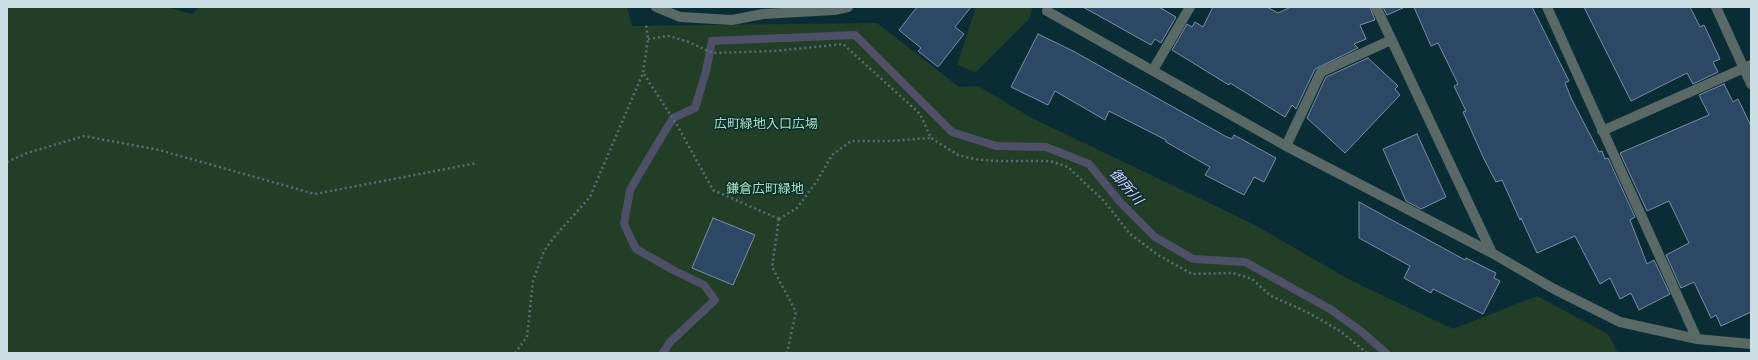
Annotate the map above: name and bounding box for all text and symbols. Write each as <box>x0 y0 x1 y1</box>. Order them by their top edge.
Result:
park label: 広町緑地入口広場 <box>714 116 818 132</box>
water label: 御所川 <box>1106 166 1146 208</box>
park label: 鎌倉広町緑地 <box>726 181 804 197</box>

